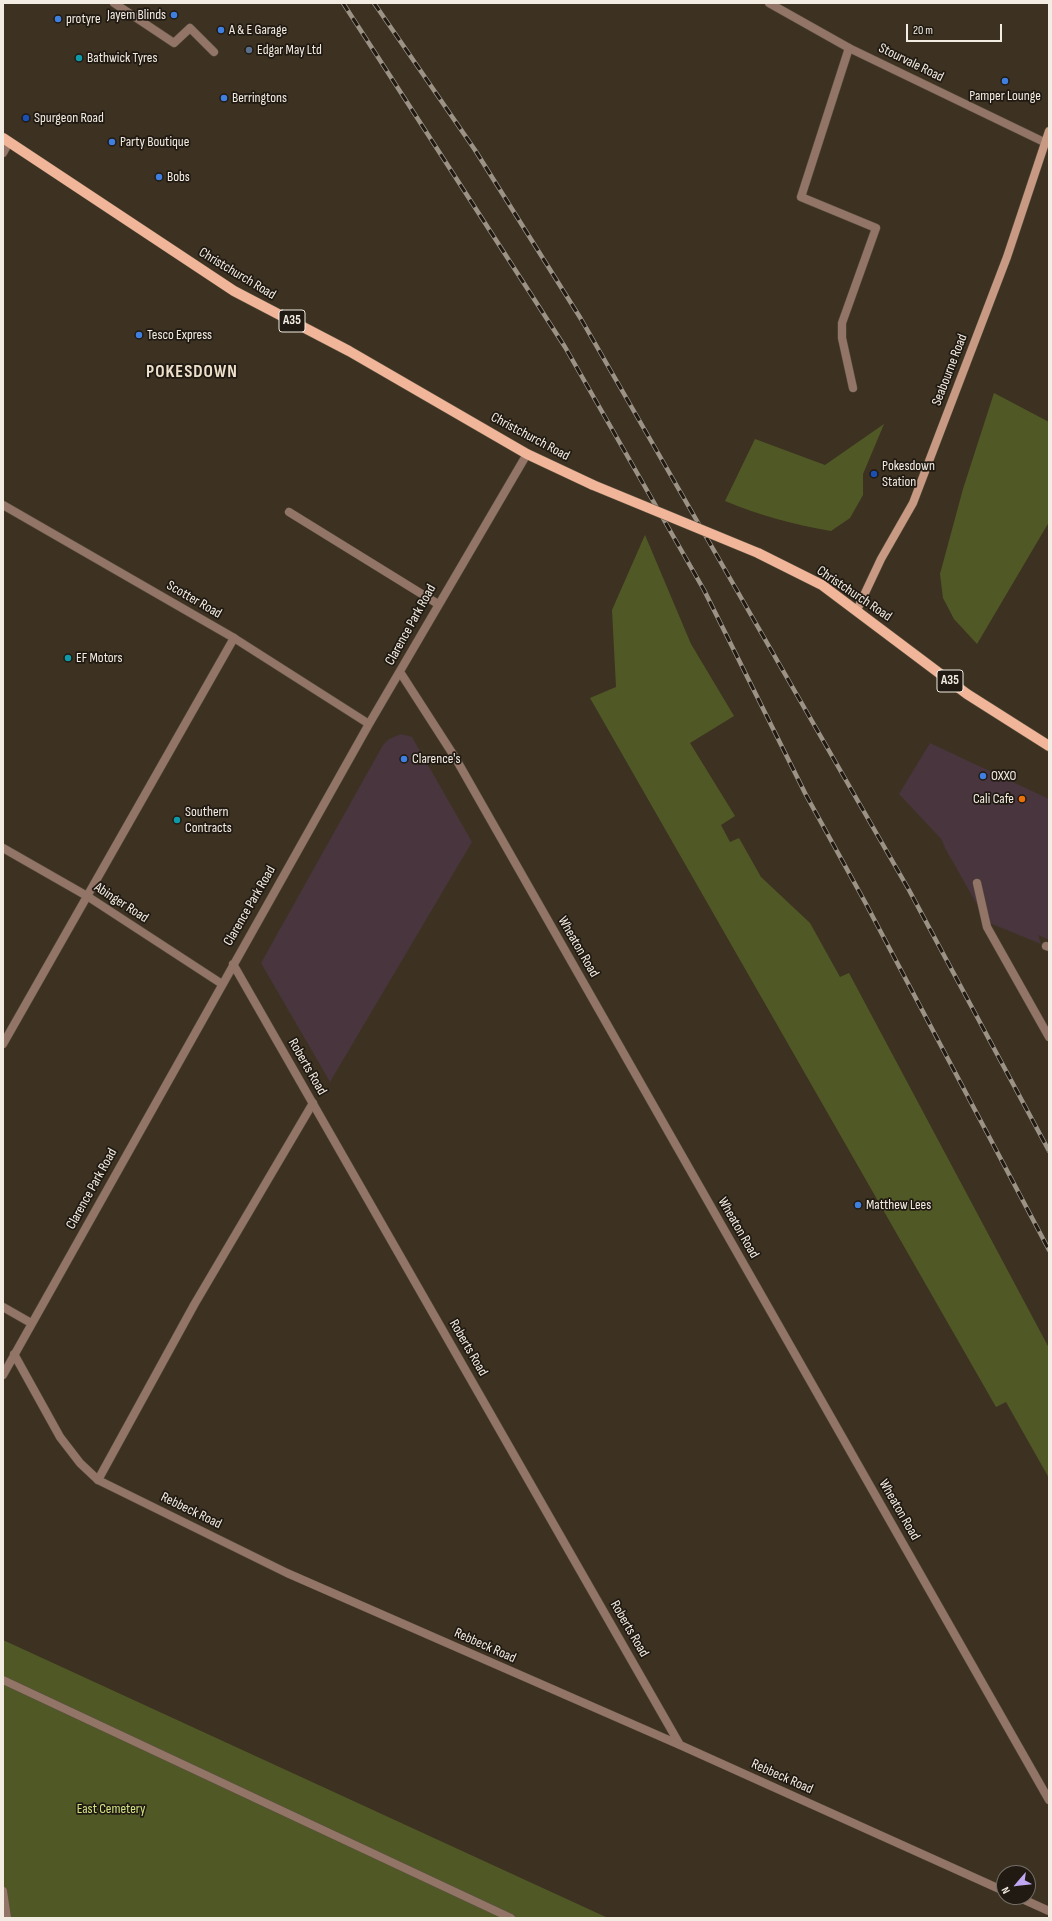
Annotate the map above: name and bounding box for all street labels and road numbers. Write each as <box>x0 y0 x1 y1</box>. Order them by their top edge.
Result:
street label: Stourvale Road <box>876 40 946 86</box>
street label: Christchurch Road <box>195 244 279 304</box>
road number: A35 <box>279 310 305 332</box>
street label: Seabourne Road <box>929 332 971 408</box>
street label: Christchurch Road <box>488 409 572 465</box>
street label: Christchurch Road <box>813 563 895 625</box>
street label: Scotter Road <box>163 577 225 623</box>
street label: Clarence Park Road <box>382 582 440 668</box>
road number: A35 <box>937 670 963 692</box>
street label: Clarence Park Road <box>220 863 280 949</box>
street label: Abinger Road <box>91 879 151 927</box>
street label: Wheaton Road <box>554 914 602 980</box>
street label: Roberts Road <box>284 1036 330 1098</box>
street label: Clarence Park Road <box>63 1146 121 1232</box>
street label: Wheaton Road <box>714 1195 762 1261</box>
street label: Roberts Road <box>445 1317 491 1379</box>
street label: Wheaton Road <box>875 1477 923 1543</box>
street label: Rebbeck Road <box>158 1489 224 1533</box>
street label: Roberts Road <box>606 1598 652 1660</box>
street label: Rebbeck Road <box>452 1625 518 1667</box>
street label: Rebbeck Road <box>749 1756 815 1798</box>

